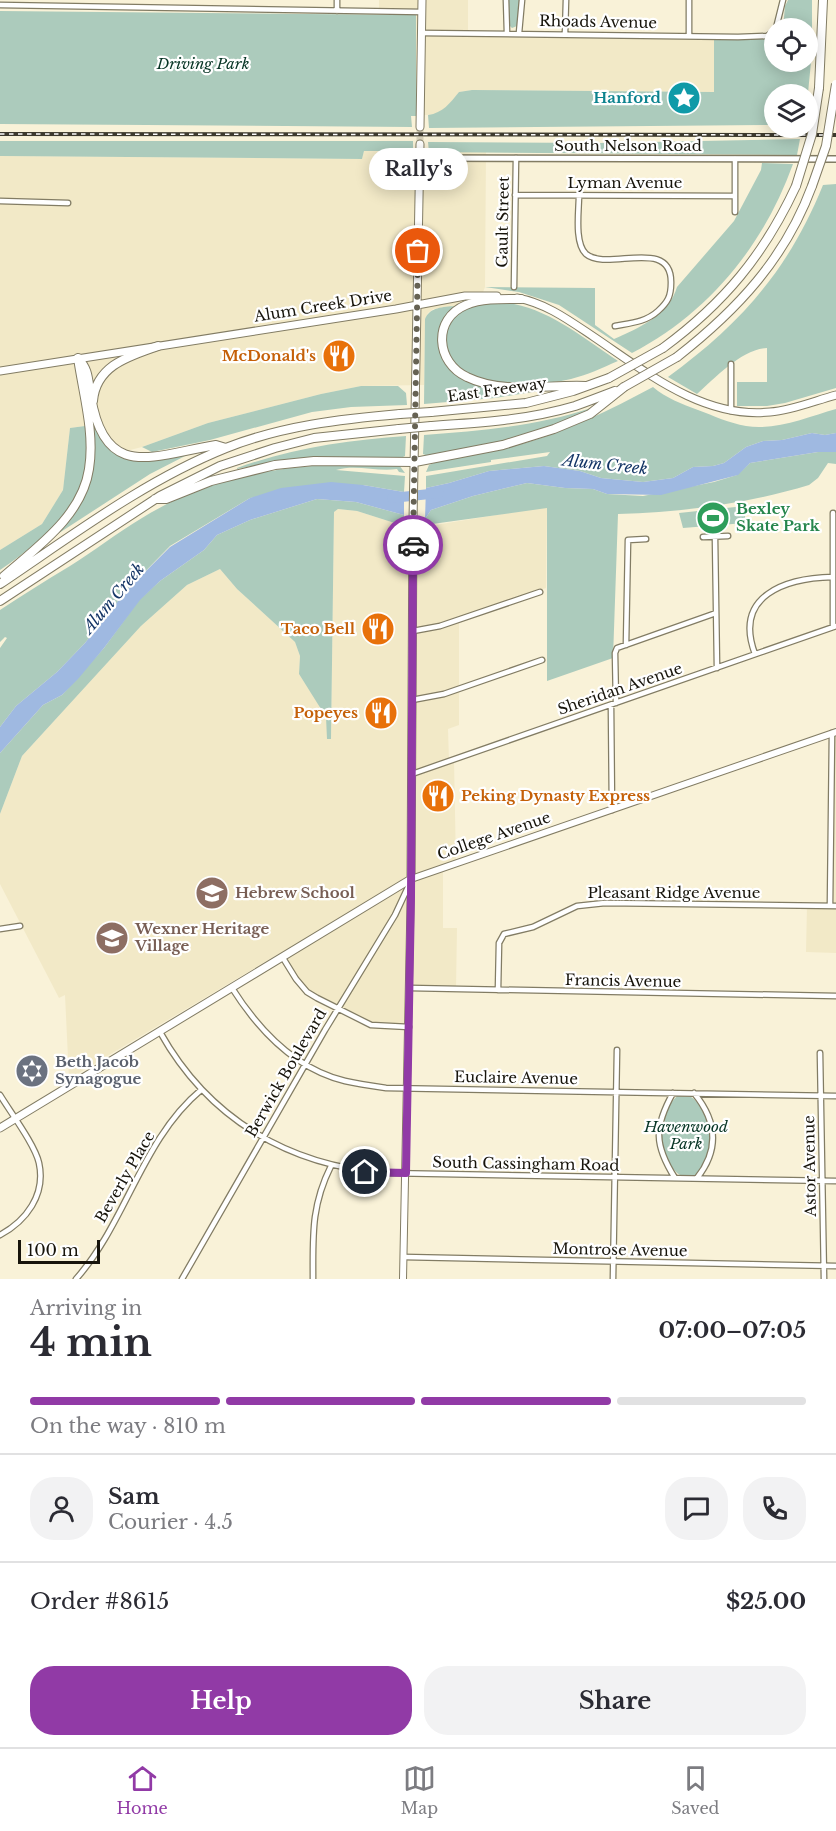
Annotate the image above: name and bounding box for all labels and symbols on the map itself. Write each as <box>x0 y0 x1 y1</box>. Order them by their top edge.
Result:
street label: Rhoads Avenue <box>539 11 657 32</box>
park label: Driving Park <box>156 54 249 73</box>
place icon: Hanford <box>666 80 702 116</box>
place label: Hanford <box>593 88 662 107</box>
street label: South Nelson Road <box>554 136 702 155</box>
callout: Rally's <box>368 149 468 191</box>
street label: Lyman Avenue <box>568 173 682 192</box>
street label: Gault Street <box>492 176 513 268</box>
pin <box>392 225 443 276</box>
street label: Alum Creek Drive <box>252 285 393 326</box>
restaurant icon: McDonald's <box>321 338 357 374</box>
place label: McDonald's <box>222 346 316 365</box>
street label: East Freeway <box>446 373 548 406</box>
water label: Alum Creek <box>559 449 649 478</box>
place label: Bexley Skate Park <box>736 499 821 535</box>
sports icon: Bexley Skate Park <box>695 500 731 536</box>
courier <box>383 515 443 575</box>
water label: Alum Creek <box>77 559 148 639</box>
restaurant icon: Taco Bell <box>360 611 396 647</box>
place label: Taco Bell <box>281 619 356 638</box>
street label: Sheridan Avenue <box>555 658 685 719</box>
restaurant icon: Popeyes <box>363 695 399 731</box>
place label: Popeyes <box>294 703 358 722</box>
restaurant icon: Peking Dynasty Express <box>420 778 456 814</box>
place label: Peking Dynasty Express <box>461 786 650 805</box>
street label: College Avenue <box>435 807 553 864</box>
school or university icon: Hebrew School <box>194 875 230 911</box>
place label: Hebrew School <box>235 883 356 902</box>
street label: Pleasant Ridge Avenue <box>588 883 760 902</box>
place label: Wexner Heritage Village <box>134 919 269 955</box>
school or university icon: Wexner Heritage Village <box>94 920 130 956</box>
street label: Francis Avenue <box>565 970 681 991</box>
street label: Berwick Boulevard <box>241 1005 330 1141</box>
place label: Beth Jacob Synagogue <box>55 1052 142 1088</box>
synagogue icon: Beth Jacob Synagogue <box>14 1053 50 1089</box>
street label: Euclaire Avenue <box>454 1067 578 1088</box>
street label: Astor Avenue <box>799 1115 820 1218</box>
park label: Havenwood Park <box>643 1117 728 1153</box>
street label: Beverly Place <box>91 1127 159 1226</box>
pin <box>339 1146 390 1197</box>
street label: South Cassingham Road <box>432 1152 620 1175</box>
scale bar <box>18 1237 100 1264</box>
street label: Montrose Avenue <box>552 1239 688 1260</box>

